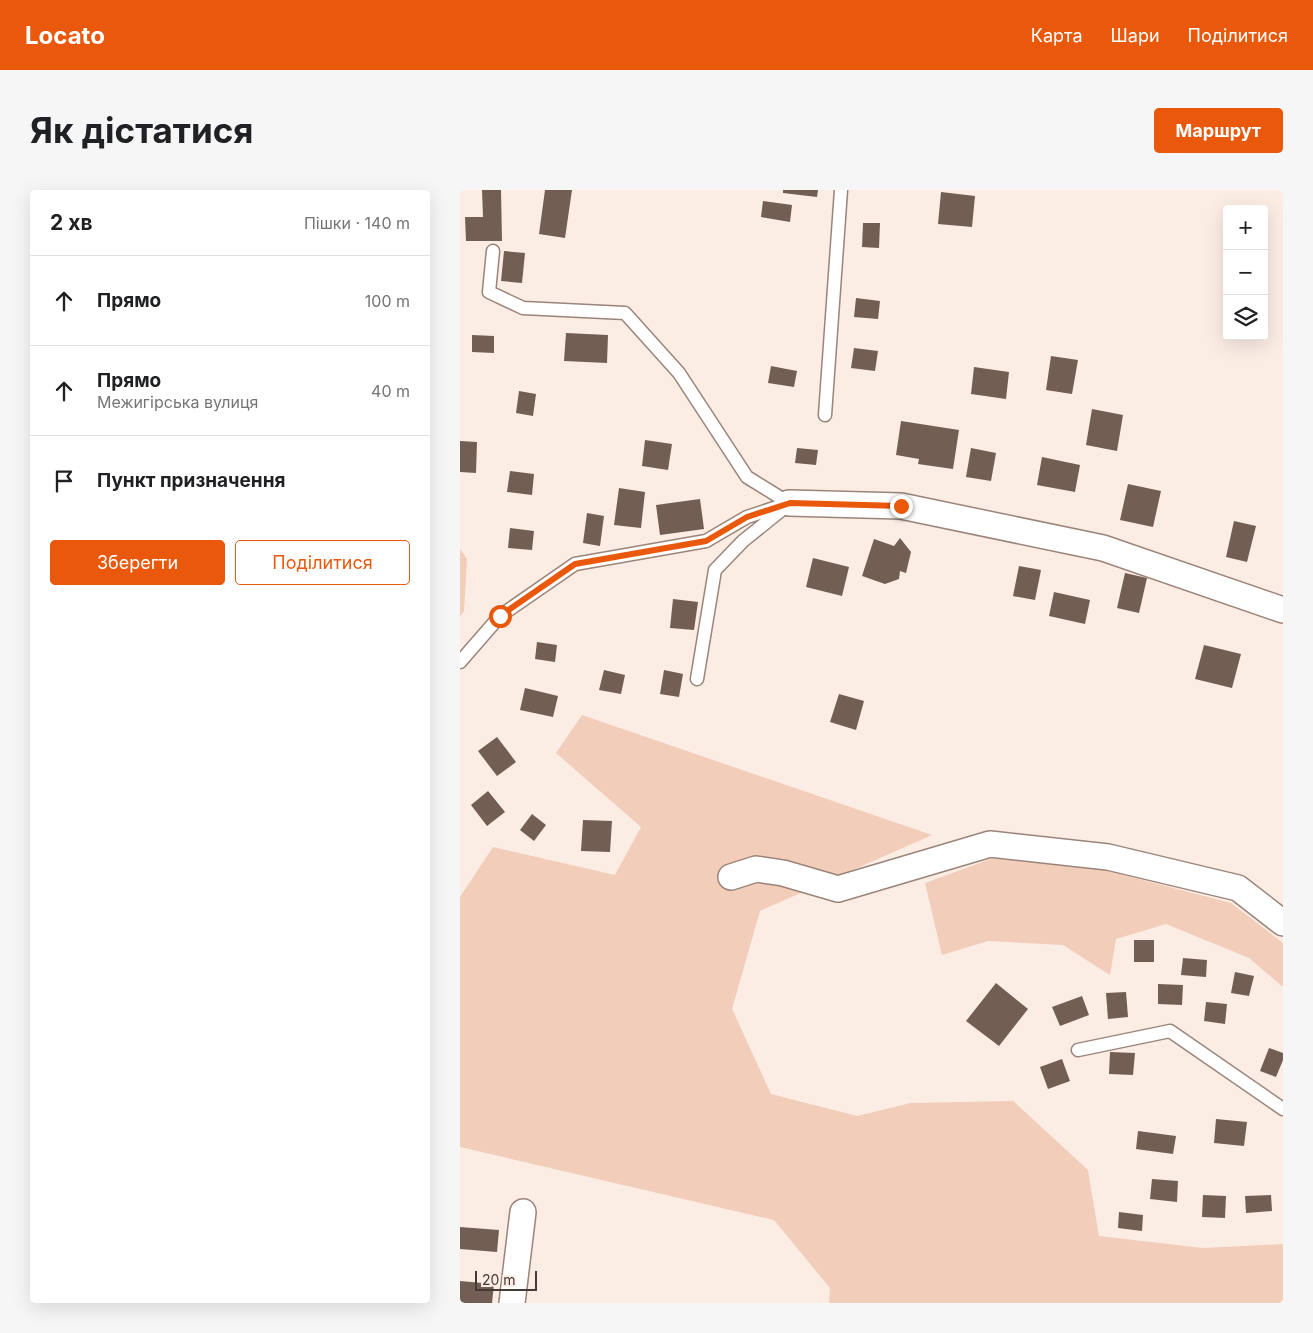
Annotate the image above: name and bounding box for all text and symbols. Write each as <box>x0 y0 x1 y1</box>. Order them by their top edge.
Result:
text: Locato <box>25 21 105 50</box>
text: Карта <box>1031 25 1083 46</box>
text: Шари <box>1111 25 1160 46</box>
text: Поділитися <box>1188 25 1288 46</box>
button: Маршрут <box>1154 108 1283 153</box>
text: Як дістатися <box>30 109 254 151</box>
map controls <box>1223 205 1268 340</box>
button: + <box>1223 205 1268 250</box>
text: 2 хв <box>50 210 93 235</box>
text: Пішки · 140 m <box>304 213 410 233</box>
button: − <box>1223 250 1268 295</box>
icon: ahead <box>50 287 78 315</box>
text: Прямо <box>97 289 161 312</box>
text: 100 m <box>365 291 410 311</box>
button: layers <box>1223 295 1268 340</box>
text: Прямо <box>97 369 161 392</box>
icon: ahead <box>50 377 78 405</box>
text: 40 m <box>371 381 410 401</box>
text: Межигірська вулиця <box>97 392 258 412</box>
icon: arrive <box>50 467 78 495</box>
text: Пункт призначення <box>97 469 285 492</box>
route end <box>890 495 913 518</box>
button: Зберегти <box>50 540 225 585</box>
button: Поділитися <box>235 540 410 585</box>
route start <box>489 605 512 628</box>
scale bar <box>475 1268 538 1291</box>
text: 20 m <box>482 1271 516 1288</box>

